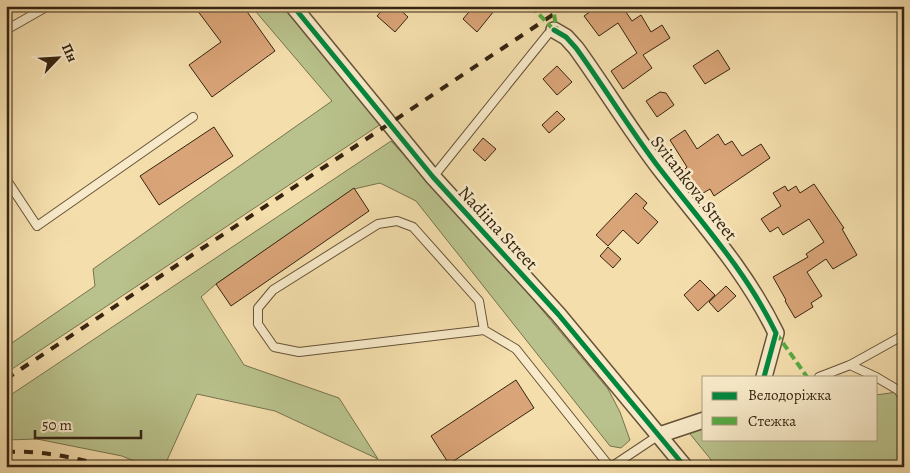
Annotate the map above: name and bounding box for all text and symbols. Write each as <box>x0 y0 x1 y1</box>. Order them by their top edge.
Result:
north arrow <box>32 32 82 82</box>
text: Пн <box>57 40 82 65</box>
street label: Svitankova Street <box>645 130 743 246</box>
street label: Nadiina Street <box>453 181 543 275</box>
legend <box>702 376 878 440</box>
text: Велодоріжка <box>748 385 832 405</box>
scale bar <box>35 408 141 440</box>
text: Стежка <box>748 411 796 431</box>
text: 50 m <box>42 415 72 435</box>

